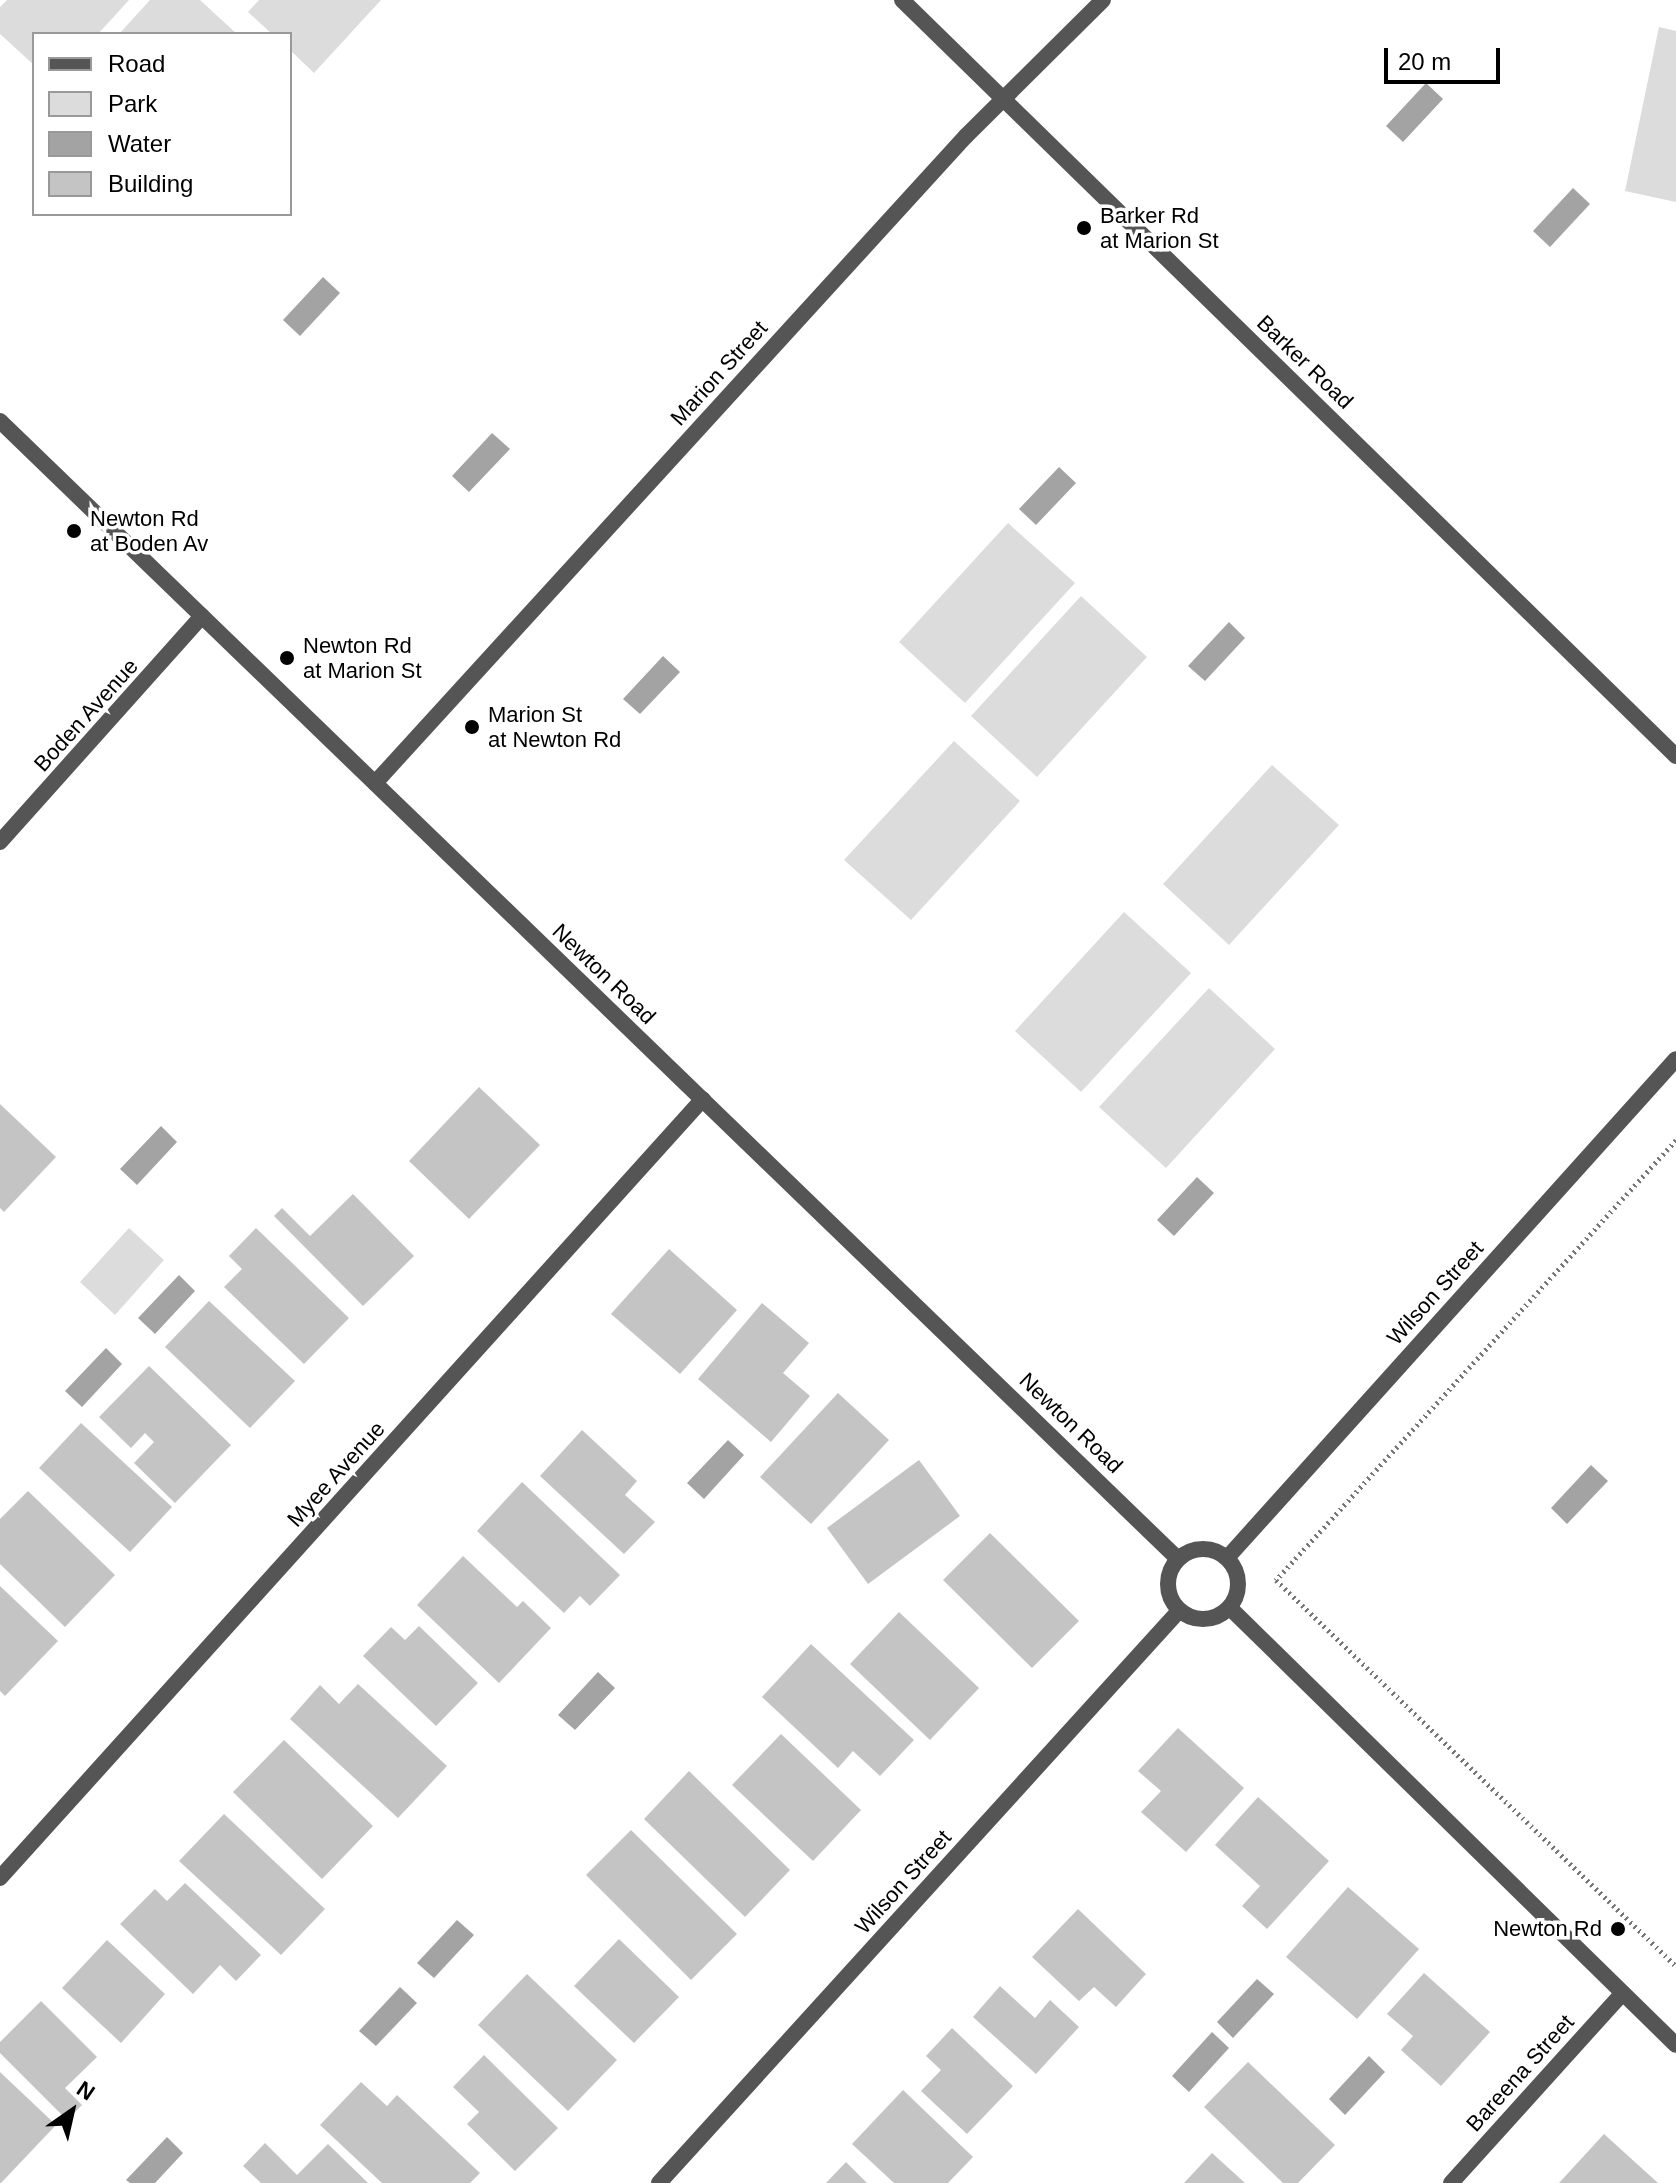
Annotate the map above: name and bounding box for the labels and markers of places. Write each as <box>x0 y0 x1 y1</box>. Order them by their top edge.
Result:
place label: Barker Rd at Marion St <box>1100 202 1219 254</box>
marker: Barker Rd at Marion St <box>1075 219 1093 237</box>
place label: Newton Rd at Boden Av <box>90 505 209 556</box>
marker: Newton Rd at Boden Av <box>65 522 83 540</box>
place label: Newton Rd at Marion St <box>303 632 422 684</box>
marker: Newton Rd at Marion St <box>278 649 296 667</box>
place label: Marion St at Newton Rd <box>488 701 621 752</box>
marker: Marion St at Newton Rd <box>463 718 481 736</box>
place label: Newton Rd <box>1493 1916 1602 1942</box>
marker: Newton Rd <box>1609 1920 1627 1938</box>

